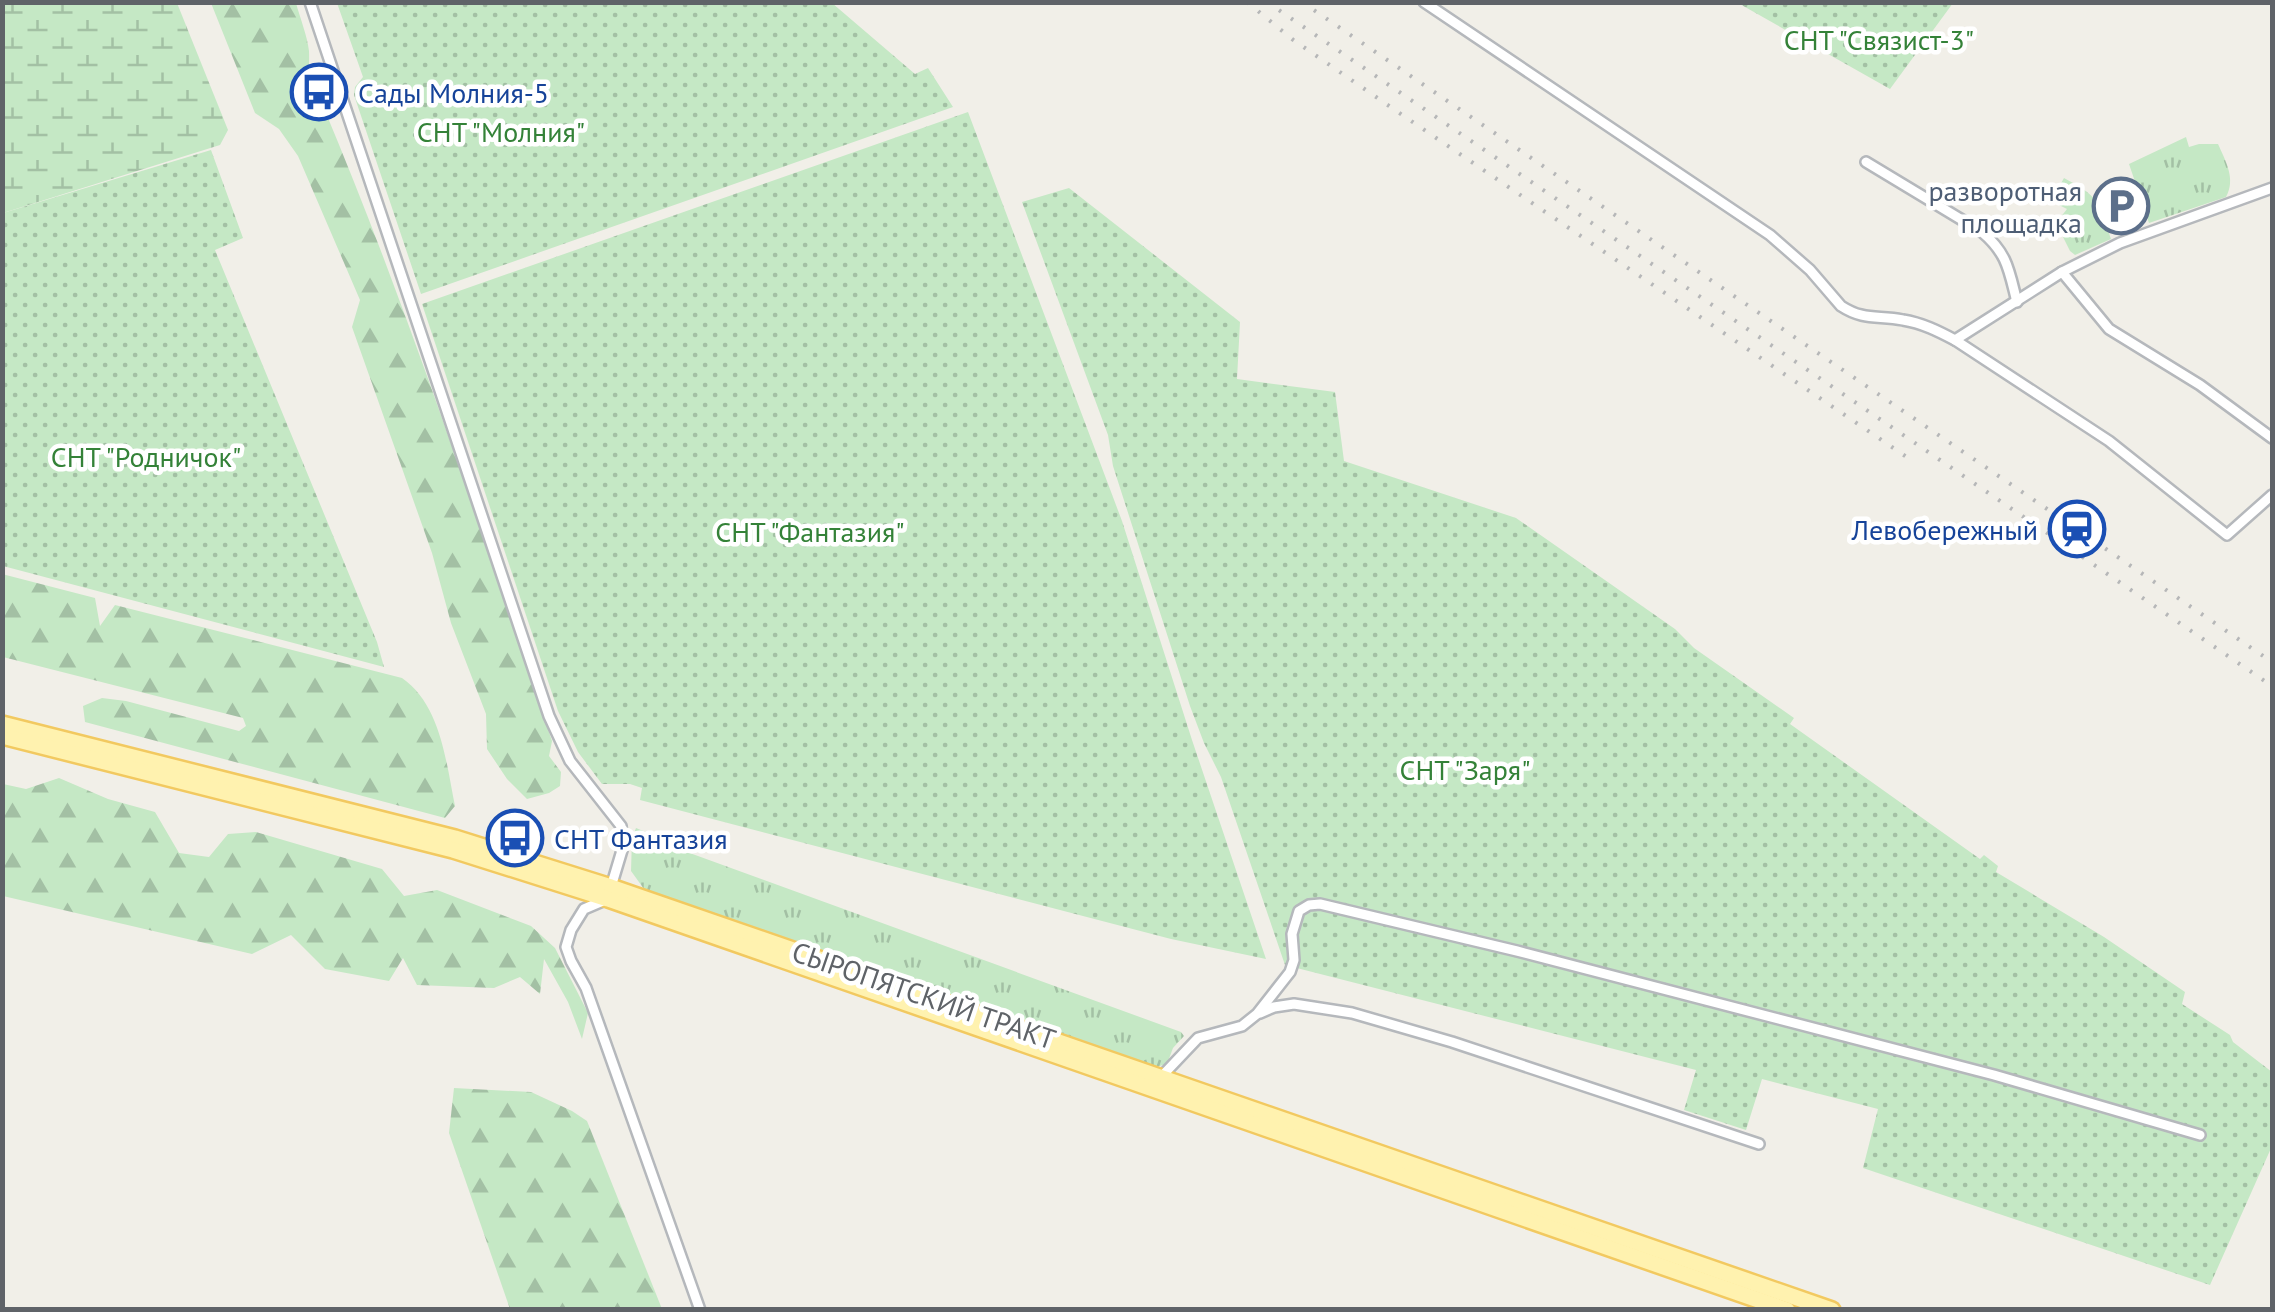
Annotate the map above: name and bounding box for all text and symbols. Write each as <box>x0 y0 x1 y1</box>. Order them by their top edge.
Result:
park label: СНТ "Связист-3" <box>1784 21 1974 58</box>
bus stop icon: Сады Молния-5 <box>289 62 349 122</box>
place label: Сады Молния-5 <box>358 74 549 111</box>
park label: СНТ "Молния" <box>417 113 585 150</box>
place label: разворотная площадка <box>1928 172 2082 241</box>
parking icon: разворотная площадка <box>2091 176 2151 236</box>
park label: СНТ "Родничок" <box>51 438 241 475</box>
station icon: Левобережный <box>2047 499 2107 559</box>
place label: Левобережный <box>1851 511 2038 548</box>
park label: СНТ "Фантазия" <box>715 513 905 550</box>
park label: СНТ "Заря" <box>1399 751 1531 788</box>
bus stop icon: СНТ Фантазия <box>485 808 545 868</box>
place label: СНТ Фантазия <box>554 820 728 857</box>
street label: СЫРОПЯТСКИЙ ТРАКТ <box>787 933 1061 1058</box>

